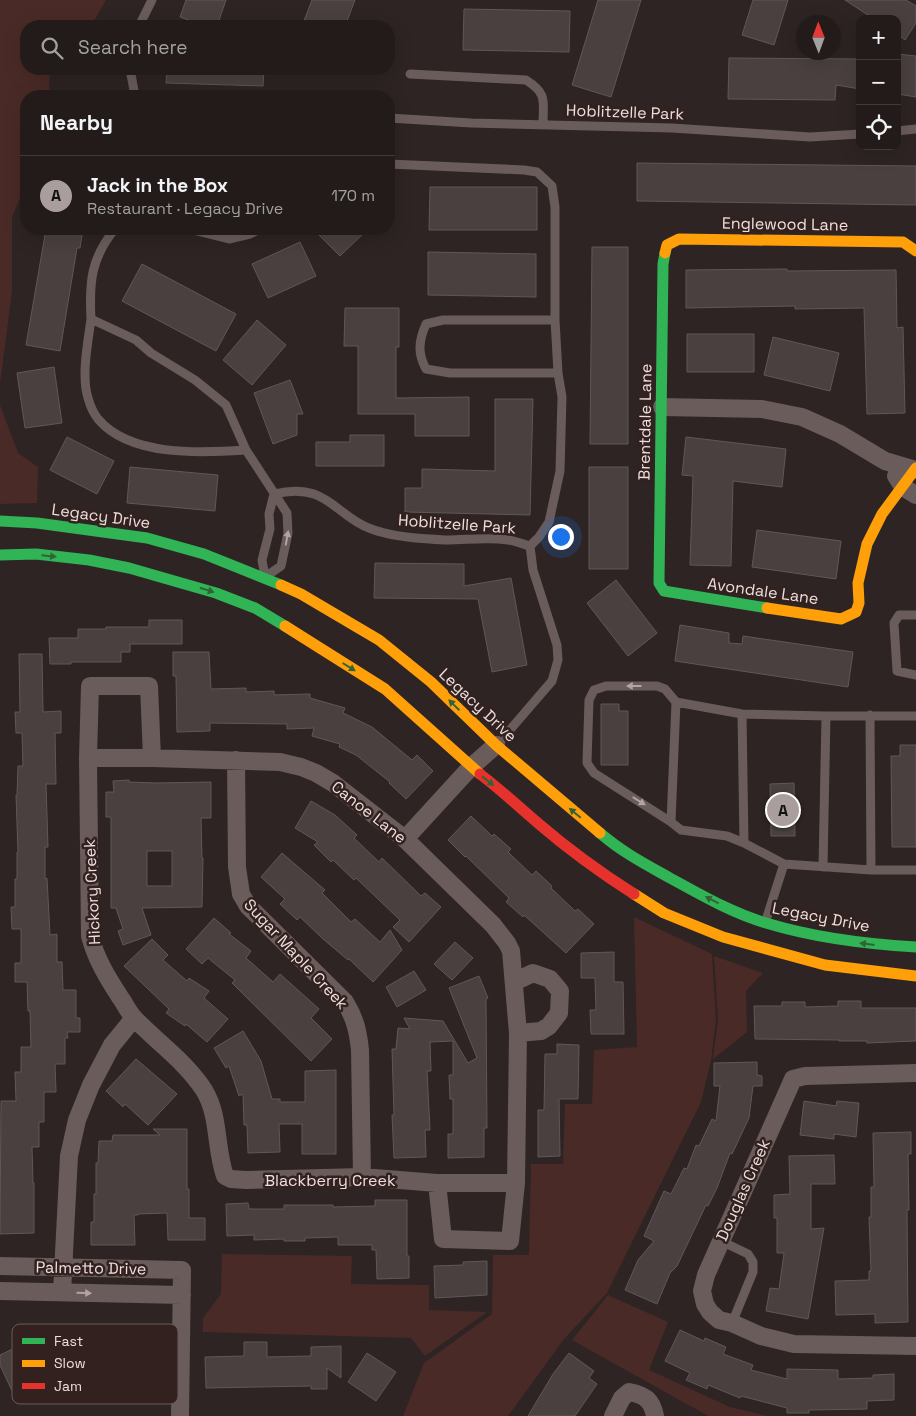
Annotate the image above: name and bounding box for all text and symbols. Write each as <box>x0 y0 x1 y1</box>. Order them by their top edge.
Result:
north arrow <box>796 15 841 60</box>
map controls <box>856 15 901 150</box>
button: + <box>856 15 901 60</box>
search box <box>20 20 395 75</box>
icon: search <box>38 34 66 62</box>
text: Search here <box>78 35 188 60</box>
button: − <box>856 60 901 105</box>
street label: Hoblitzelle Park <box>566 99 685 125</box>
button: locate <box>856 105 901 150</box>
text: Nearby <box>40 109 113 136</box>
text: Jack in the Box <box>87 173 228 198</box>
text: A <box>51 185 61 206</box>
text: 170 m <box>331 185 375 206</box>
text: Restaurant · Legacy Drive <box>87 198 283 219</box>
street label: Englewood Lane <box>722 212 848 236</box>
street label: Brentdale Lane <box>633 363 657 481</box>
street label: Legacy Drive <box>50 499 152 533</box>
street label: Hoblitzelle Park <box>397 509 517 539</box>
your location <box>548 524 574 550</box>
one-way arrow <box>283 530 291 546</box>
one-way arrow <box>41 552 57 560</box>
street label: Avondale Lane <box>706 573 820 609</box>
one-way arrow <box>200 586 215 594</box>
one-way arrow <box>343 662 356 672</box>
street label: Legacy Drive <box>435 663 521 747</box>
one-way arrow <box>626 682 642 690</box>
one-way arrow <box>449 699 461 711</box>
one-way arrow <box>482 775 495 786</box>
street label: Canoe Lane <box>327 776 411 848</box>
pin: A <box>767 791 799 829</box>
one-way arrow <box>632 797 645 806</box>
one-way arrow <box>569 808 582 819</box>
street label: Hickory Creek <box>79 838 105 945</box>
street label: Sugar Maple Creek <box>239 894 353 1014</box>
one-way arrow <box>705 896 719 904</box>
street label: Legacy Drive <box>770 897 872 937</box>
one-way arrow <box>859 940 875 948</box>
street label: Douglas Creek <box>711 1135 775 1244</box>
street label: Blackberry Creek <box>265 1170 396 1191</box>
street label: Palmetto Drive <box>36 1257 146 1279</box>
one-way arrow <box>76 1289 92 1297</box>
legend <box>12 1324 178 1404</box>
text: Fast <box>54 1332 83 1350</box>
text: Slow <box>54 1354 86 1372</box>
text: Jam <box>54 1377 82 1395</box>

